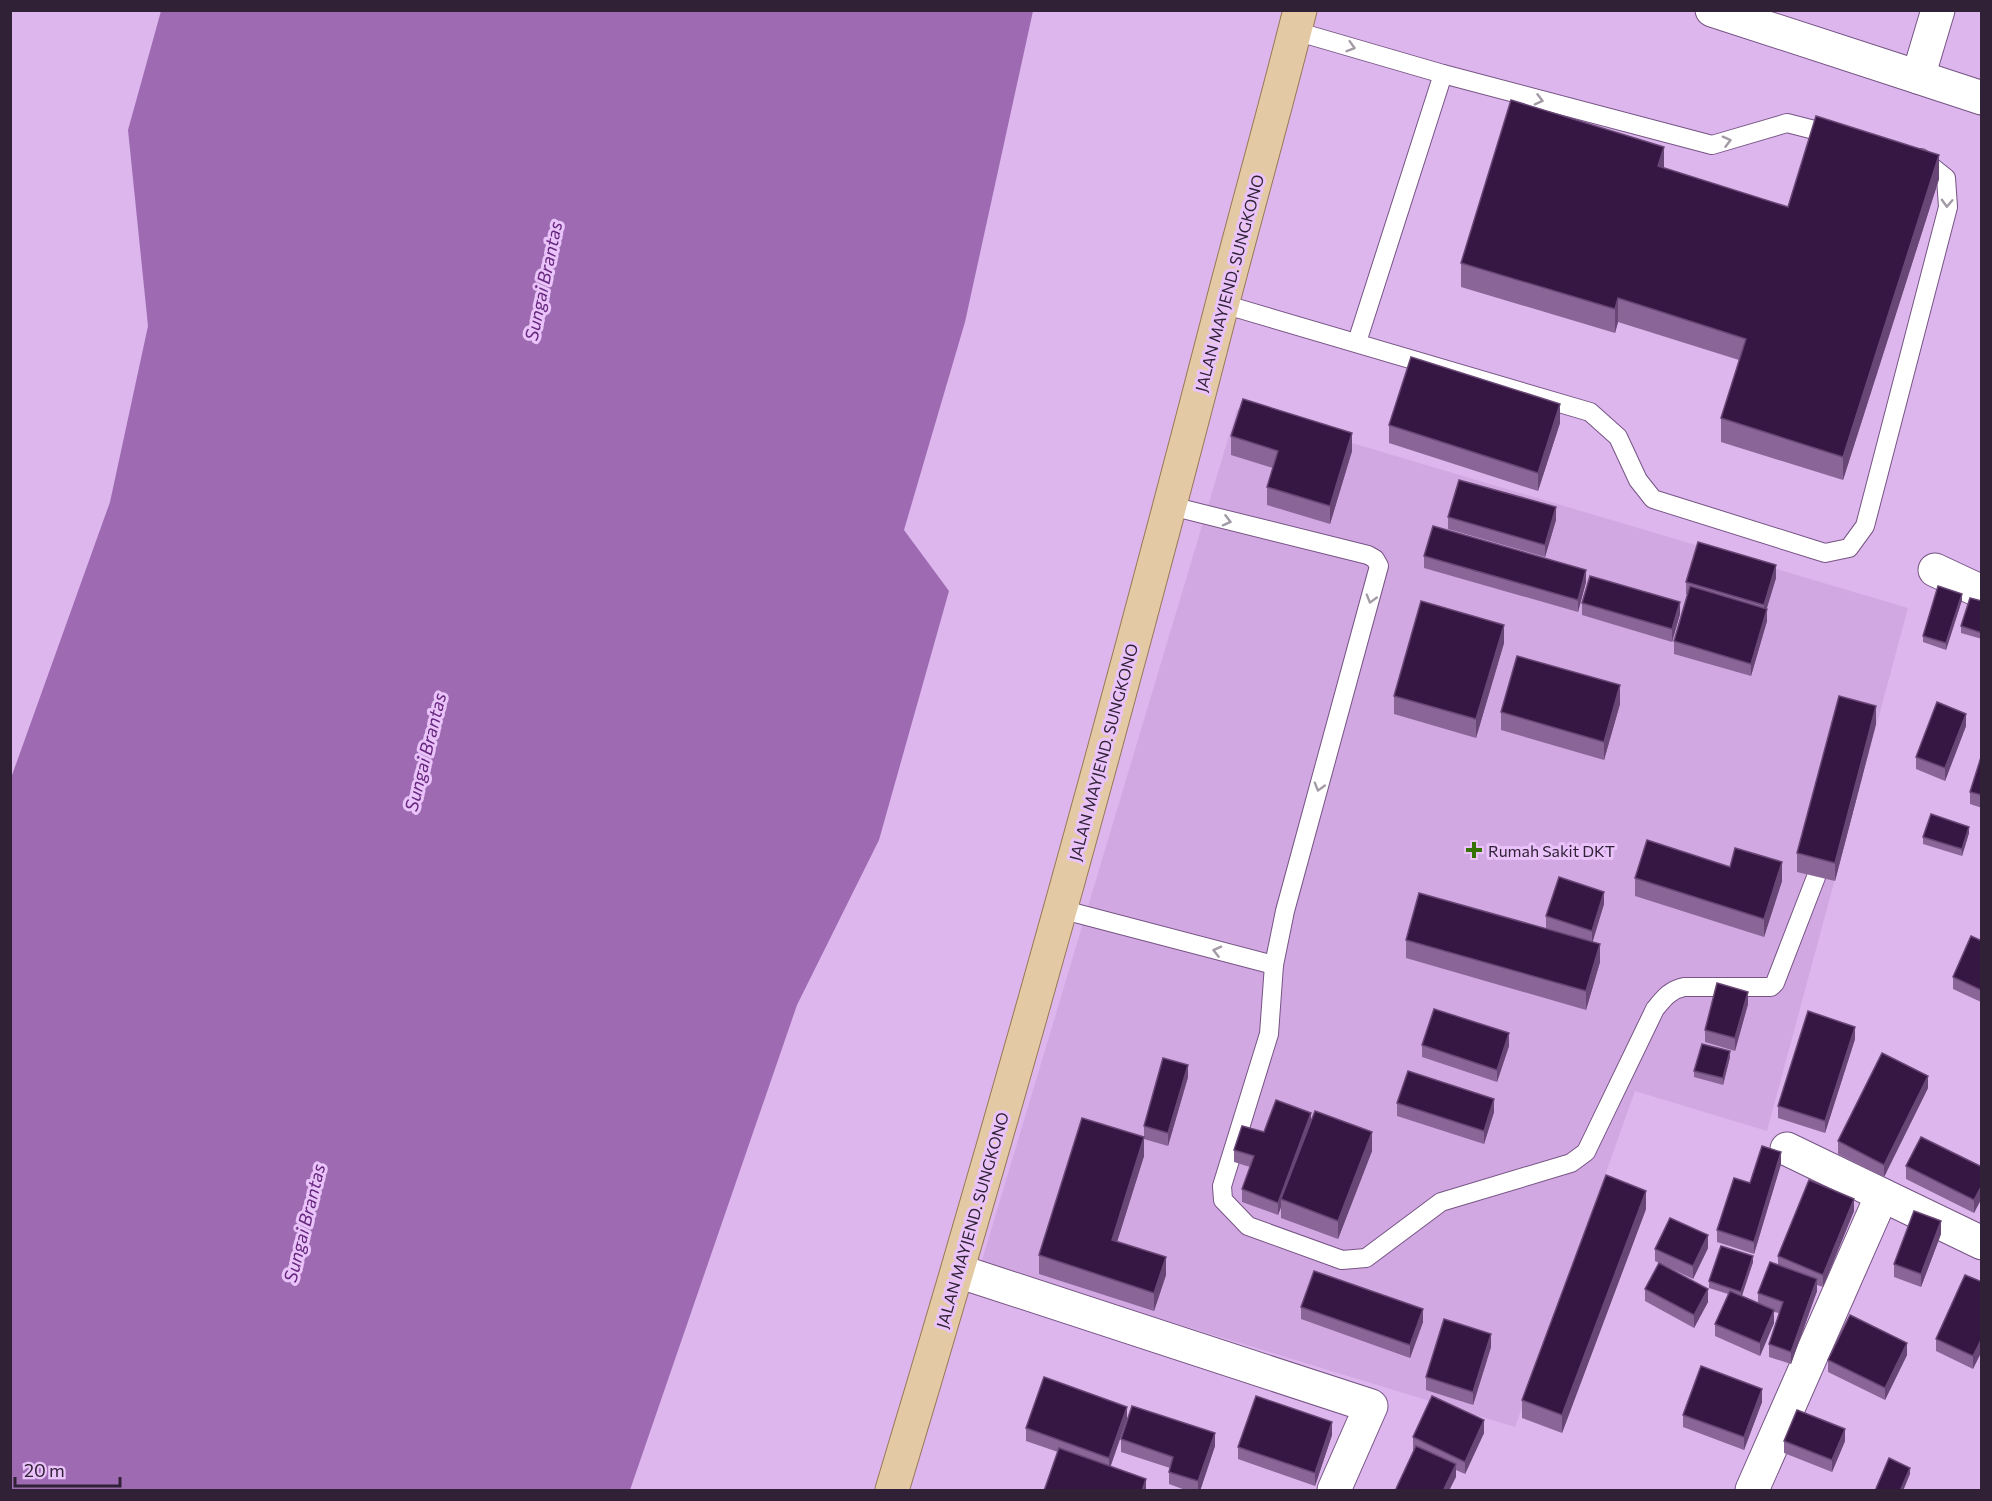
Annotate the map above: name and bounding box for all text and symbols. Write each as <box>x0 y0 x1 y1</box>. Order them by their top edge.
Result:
one-way arrow <box>1345 40 1356 52</box>
one-way arrow <box>1534 92 1544 105</box>
one-way arrow <box>1722 136 1732 149</box>
street label: JALAN MAYJEND. SUNGKONO <box>1191 172 1267 394</box>
one-way arrow <box>1940 198 1953 207</box>
water label: Sungai Brantas <box>520 219 566 343</box>
one-way arrow <box>1222 513 1232 526</box>
one-way arrow <box>1366 594 1379 604</box>
street label: JALAN MAYJEND. SUNGKONO <box>1065 641 1141 863</box>
water label: Sungai Brantas <box>400 690 450 814</box>
one-way arrow <box>1314 781 1326 792</box>
marker: Rumah Sakit DKT <box>1465 841 1483 859</box>
place label: Rumah Sakit DKT <box>1488 841 1615 860</box>
one-way arrow <box>1212 945 1222 958</box>
street label: JALAN MAYJEND. SUNGKONO <box>932 1110 1012 1330</box>
water label: Sungai Brantas <box>279 1161 329 1285</box>
scale bar <box>15 1450 120 1488</box>
text: 20 m <box>24 1459 65 1481</box>

